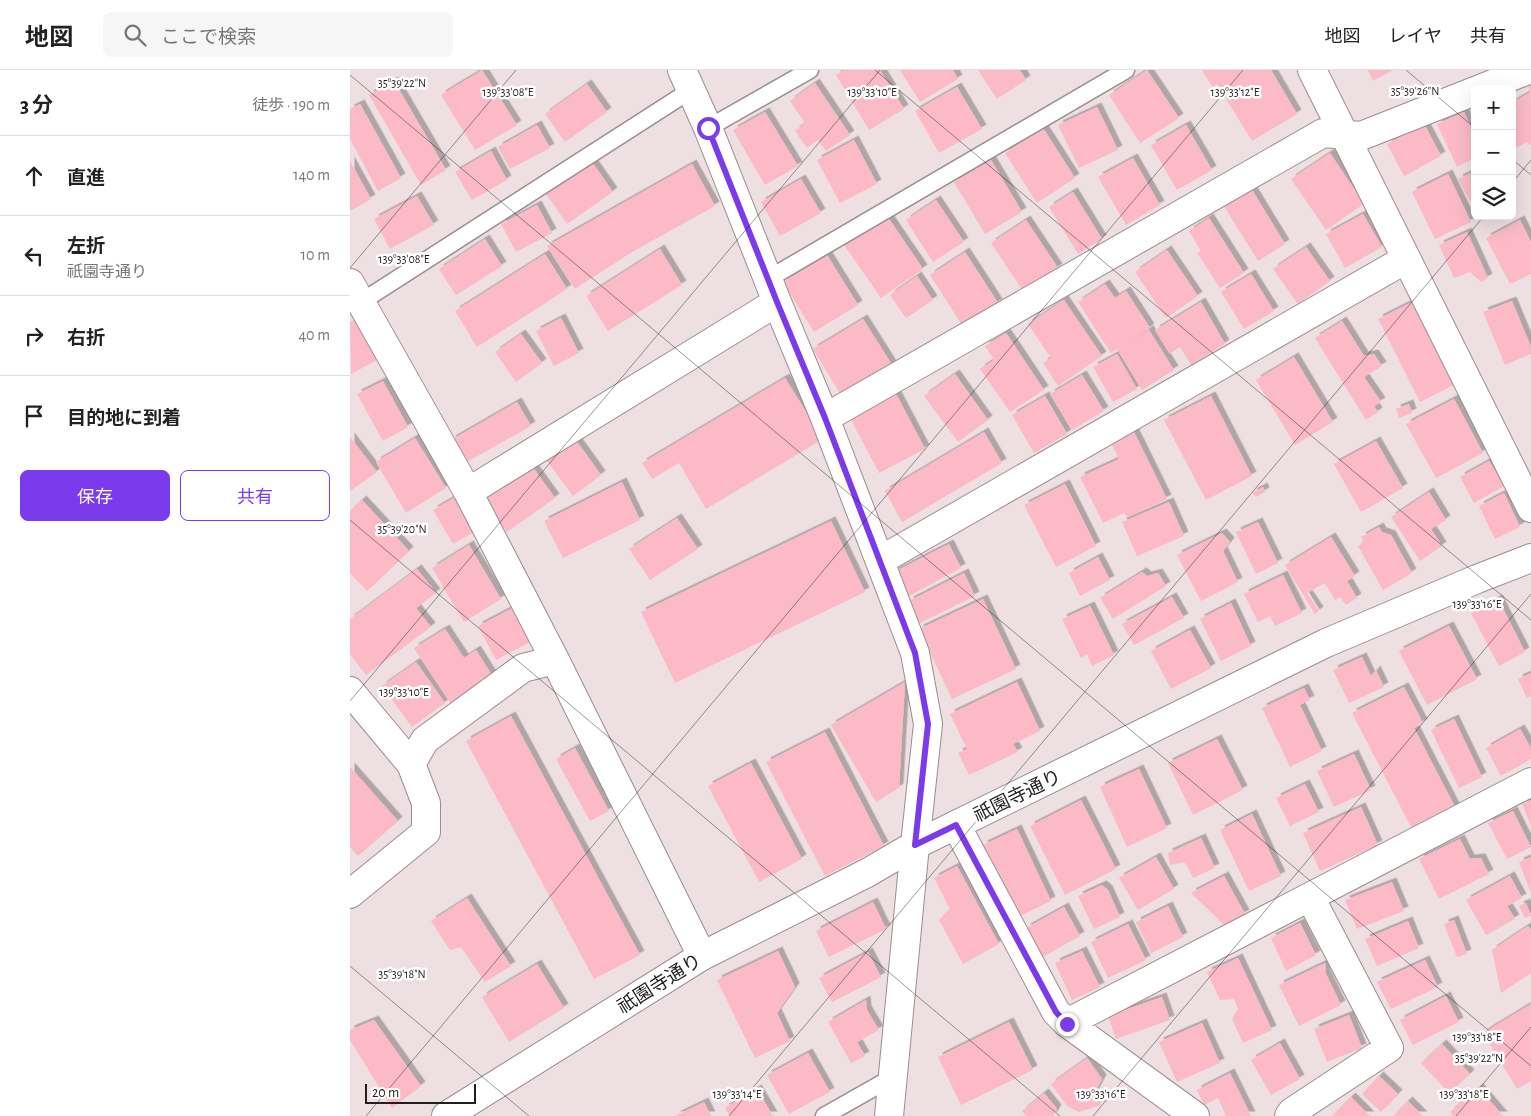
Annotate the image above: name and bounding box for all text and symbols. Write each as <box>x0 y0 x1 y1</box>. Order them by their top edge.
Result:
search box <box>103 12 453 57</box>
icon: search <box>121 21 149 49</box>
text: 地図 <box>25 26 73 50</box>
text: ここで検索 <box>161 28 256 47</box>
text: 地図 <box>1325 28 1361 46</box>
text: レイヤ <box>1389 28 1442 46</box>
text: 共有 <box>1470 28 1506 46</box>
text: 35°39'22"N <box>378 77 426 89</box>
text: 35°39'26"N <box>1391 85 1439 97</box>
map controls <box>1471 85 1516 220</box>
button: + <box>1471 85 1516 130</box>
text: 139°33'08"E <box>482 86 534 98</box>
text: 139°33'10"E <box>847 86 897 98</box>
text: 139°33'12"E <box>1211 86 1260 98</box>
text: 3 分 <box>20 95 53 116</box>
text: 徒歩 · 190 m <box>252 97 330 113</box>
route start <box>697 117 720 140</box>
button: − <box>1471 130 1516 175</box>
icon: ahead <box>20 162 48 190</box>
text: 140 m <box>293 167 330 183</box>
text: 直進 <box>67 169 105 188</box>
button: layers <box>1471 175 1516 220</box>
text: 左折 <box>67 237 105 256</box>
icon: left <box>20 242 48 270</box>
text: 10 m <box>301 247 330 263</box>
text: 139°33'08"E <box>378 253 430 265</box>
text: 祇園寺通り <box>67 264 147 280</box>
icon: right <box>20 322 48 350</box>
text: 40 m <box>298 327 330 343</box>
text: 右折 <box>67 329 105 348</box>
icon: arrive <box>20 402 48 430</box>
text: 目的地に到着 <box>67 409 181 428</box>
button: 保存 <box>20 470 170 521</box>
button: 共有 <box>180 470 330 521</box>
text: 35°39'20"N <box>377 523 427 535</box>
text: 139°33'16"E <box>1452 598 1502 610</box>
text: 139°33'10"E <box>379 686 429 698</box>
street label: 祇園寺通り <box>970 766 1065 826</box>
street label: 祇園寺通り <box>614 950 705 1018</box>
text: 35°39'18"N <box>378 968 426 980</box>
route end <box>1056 1013 1079 1036</box>
text: 139°33'18"E <box>1452 1031 1502 1043</box>
text: 35°39'22"N <box>1455 1052 1503 1064</box>
scale bar <box>365 1081 476 1104</box>
text: 20 m <box>372 1086 399 1100</box>
text: 139°33'14"E <box>712 1088 762 1100</box>
text: 139°33'16"E <box>1076 1088 1126 1100</box>
text: 139°33'18"E <box>1439 1088 1489 1100</box>

